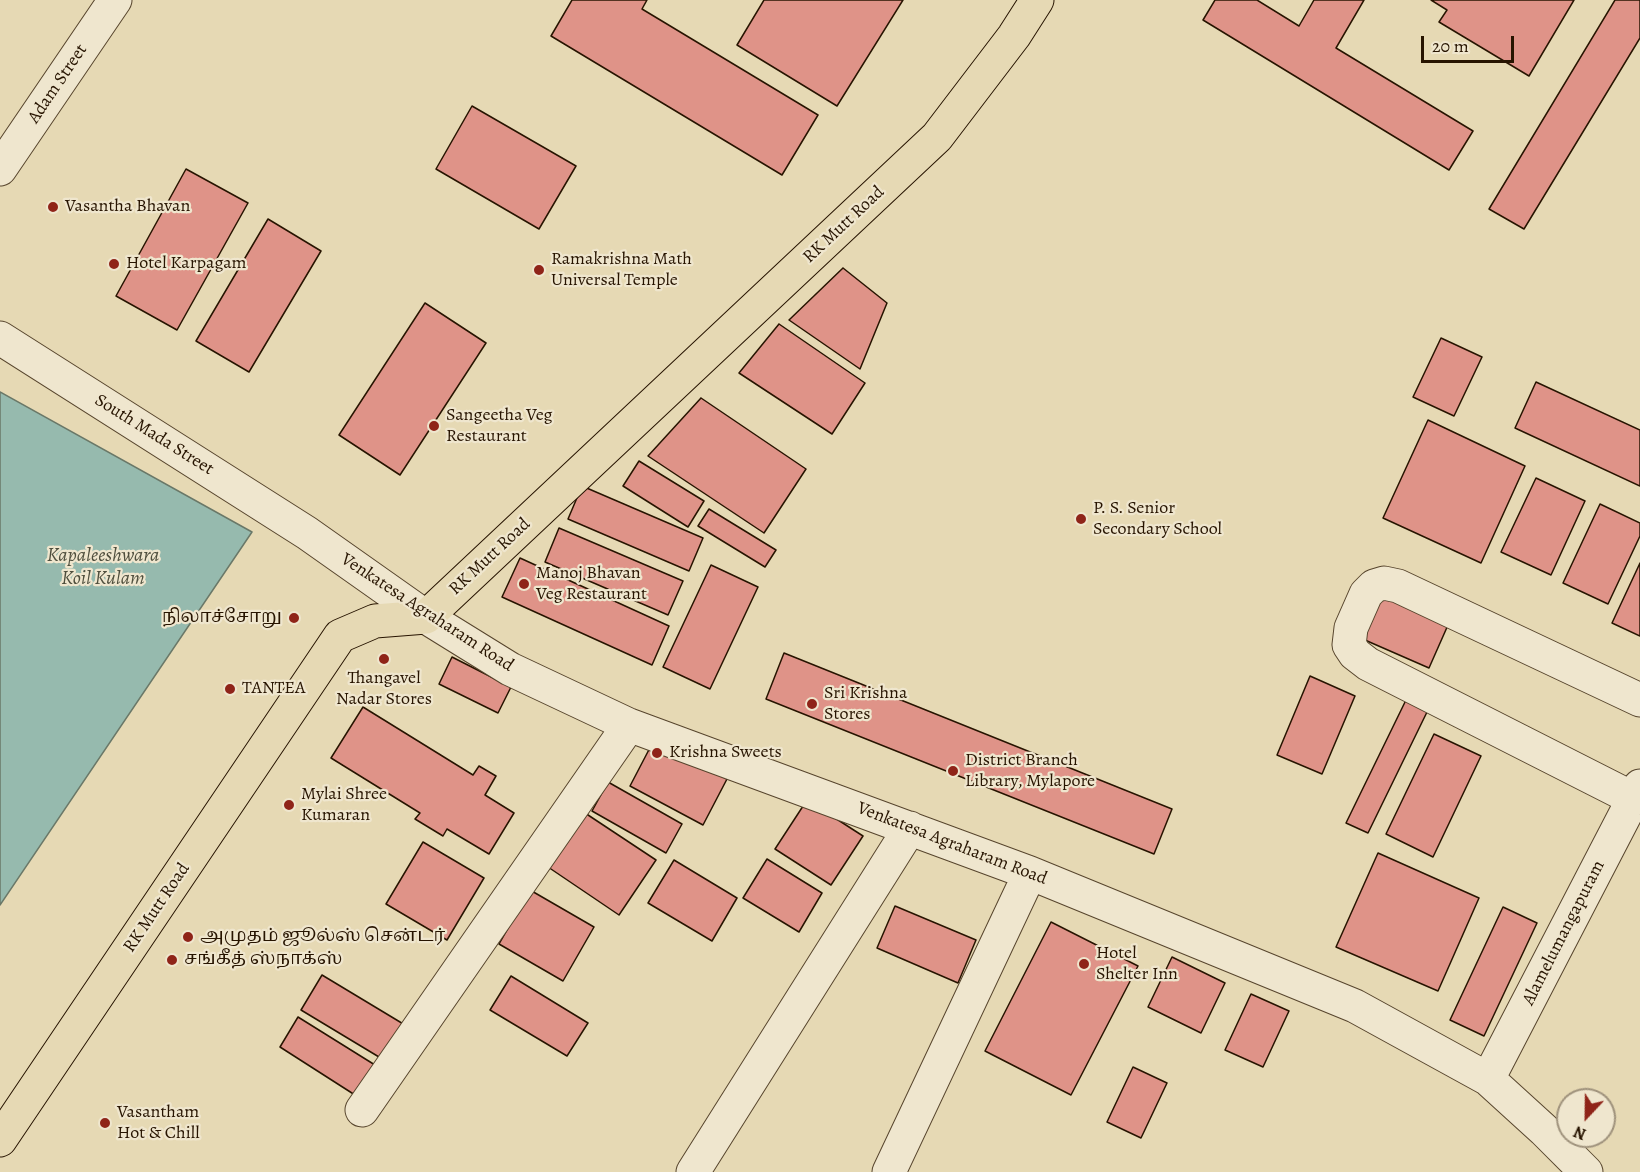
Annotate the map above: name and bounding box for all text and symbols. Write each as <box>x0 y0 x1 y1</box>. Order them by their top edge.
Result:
scale bar <box>1424 24 1517 62</box>
text: 20 m <box>1432 34 1469 58</box>
street label: Adam Street <box>24 40 92 128</box>
street label: RK Mutt Road <box>799 182 889 268</box>
place label: Vasantha Bhavan <box>65 196 190 218</box>
marker: Vasantha Bhavan <box>46 200 60 214</box>
place label: Ramakrishna Math Universal Temple <box>551 249 692 292</box>
place label: Hotel Karpagam <box>126 253 247 275</box>
marker: Hotel Karpagam <box>107 257 121 271</box>
marker: Ramakrishna Math Universal Temple <box>532 263 546 277</box>
street label: South Mada Street <box>90 390 218 480</box>
place label: Sangeetha Veg Restaurant <box>446 405 553 448</box>
marker: Sangeetha Veg Restaurant <box>427 419 441 433</box>
place label: P. S. Senior Secondary School <box>1093 498 1222 540</box>
marker: P. S. Senior Secondary School <box>1074 512 1088 526</box>
street label: RK Mutt Road <box>445 514 535 600</box>
water label: Kapaleeshwara Koil Kulam <box>47 544 159 591</box>
street label: Venkatesa Agraharam Road <box>337 549 517 677</box>
place label: Manoj Bhavan Veg Restaurant <box>536 563 647 606</box>
marker: Manoj Bhavan Veg Restaurant <box>517 577 531 591</box>
place label: நிலாச்சோறு <box>162 607 282 629</box>
marker: நிலாச்சோறு <box>287 611 301 625</box>
marker: Thangavel Nadar Stores <box>377 652 391 666</box>
place label: Thangavel Nadar Stores <box>336 668 432 710</box>
place label: TANTEA <box>242 678 305 700</box>
marker: TANTEA <box>223 682 237 696</box>
place label: Sri Krishna Stores <box>824 683 907 726</box>
marker: Sri Krishna Stores <box>805 697 819 711</box>
place label: Krishna Sweets <box>669 742 782 764</box>
marker: Krishna Sweets <box>650 746 664 760</box>
place label: District Branch Library, Mylapore <box>965 750 1095 792</box>
marker: District Branch Library, Mylapore <box>946 764 960 778</box>
place label: Mylai Shree Kumaran <box>301 784 387 826</box>
marker: Mylai Shree Kumaran <box>282 798 296 812</box>
street label: Venkatesa Agraharam Road <box>854 798 1050 890</box>
street label: Alamelumangapuram <box>1518 857 1610 1009</box>
street label: RK Mutt Road <box>119 859 195 957</box>
place label: அமுதம் ஜூல்ஸ் சென்டர் <box>200 926 445 948</box>
marker: அமுதம் ஜூல்ஸ் சென்டர் <box>181 930 195 944</box>
place label: Hotel Shelter Inn <box>1096 943 1178 986</box>
place label: சங்கீத் ஸ்நாக்ஸ் <box>184 949 342 971</box>
marker: சங்கீத் ஸ்நாக்ஸ் <box>165 953 179 967</box>
marker: Hotel Shelter Inn <box>1077 957 1091 971</box>
north arrow <box>1556 1088 1616 1148</box>
place label: Vasantham Hot & Chill <box>117 1102 200 1144</box>
marker: Vasantham Hot & Chill <box>98 1116 112 1130</box>
text: N <box>1570 1120 1590 1145</box>

